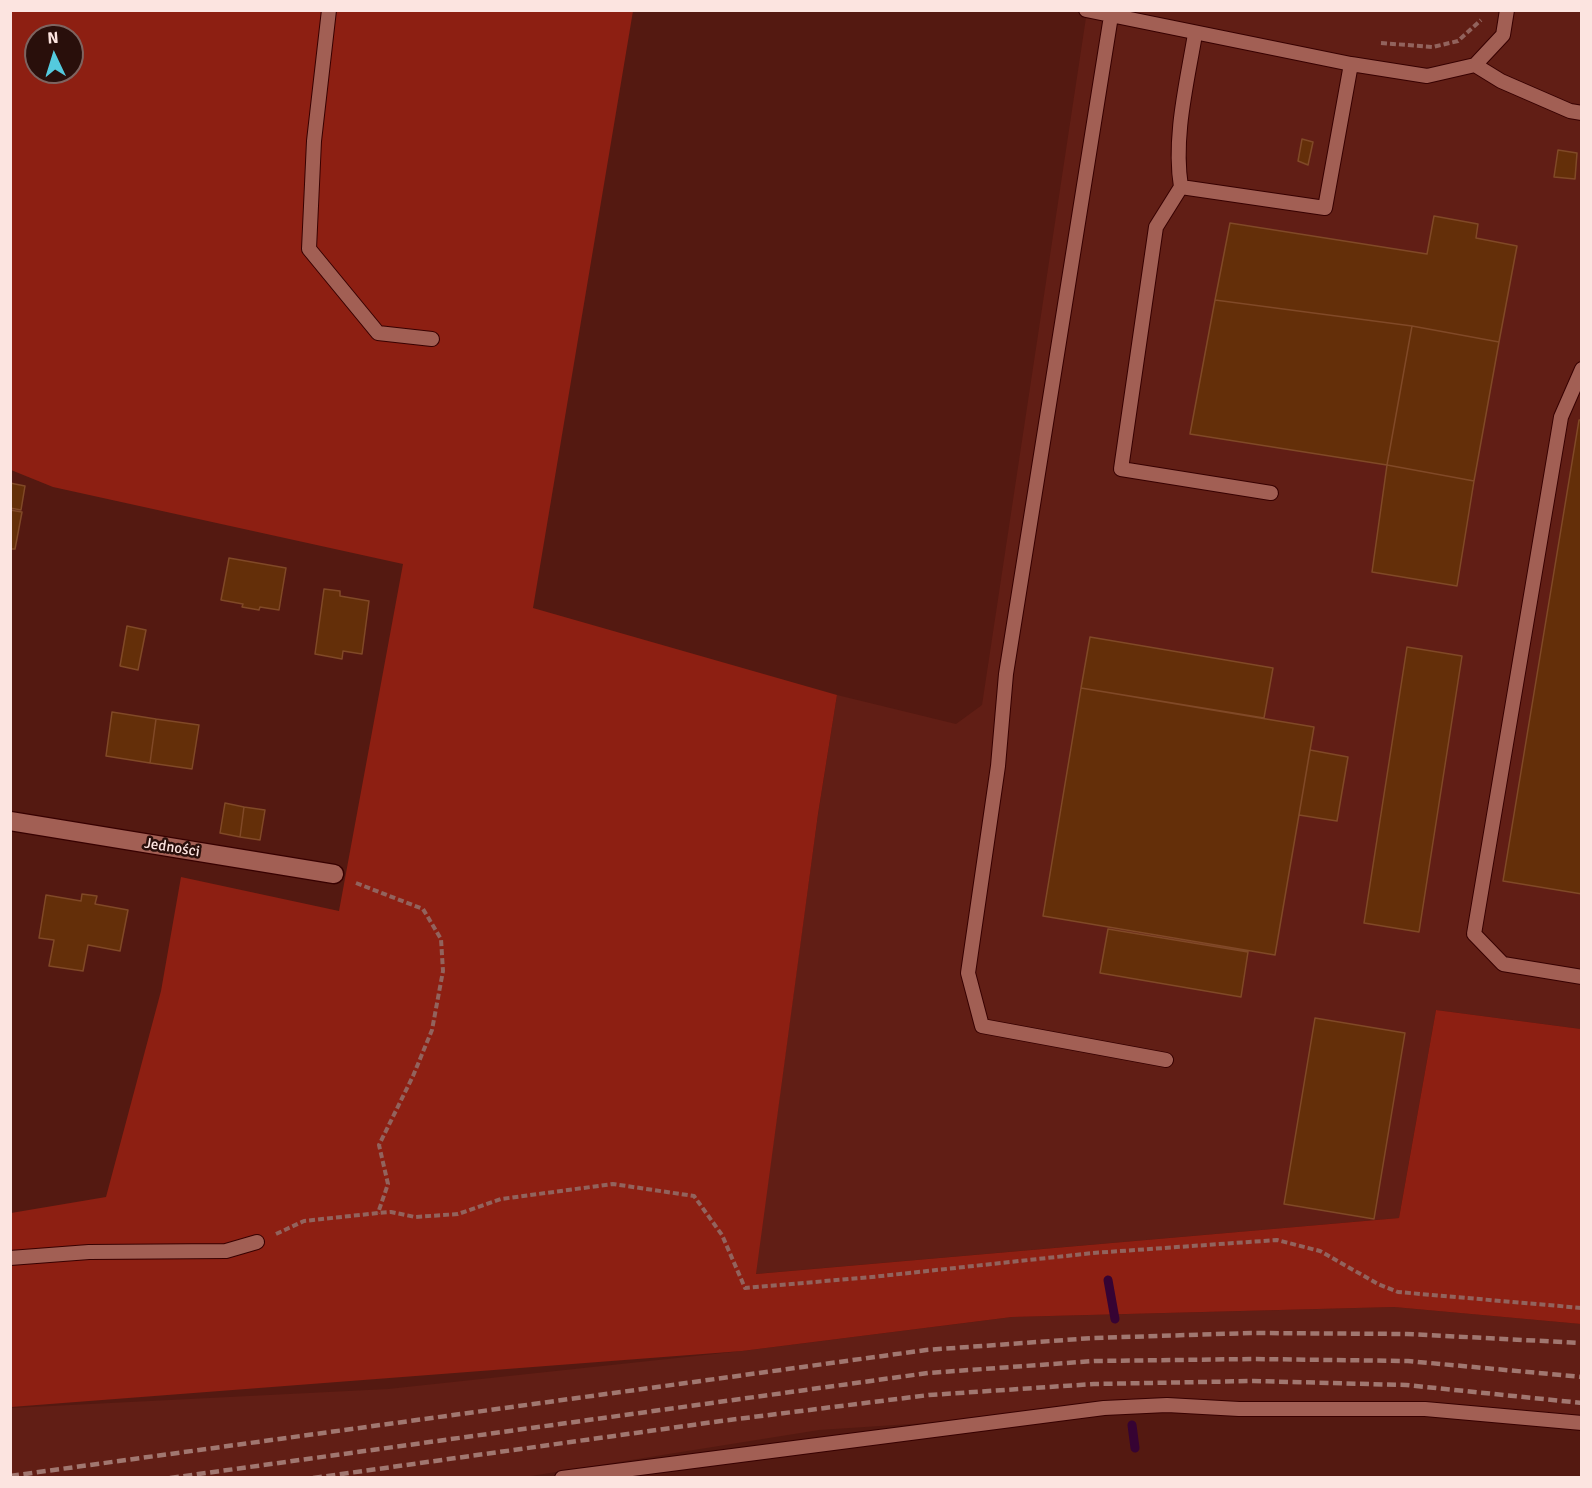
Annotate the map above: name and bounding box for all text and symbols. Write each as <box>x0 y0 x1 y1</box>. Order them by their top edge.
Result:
north arrow <box>24 24 84 84</box>
text: N <box>47 28 59 48</box>
street label: Jedności <box>143 835 201 861</box>

